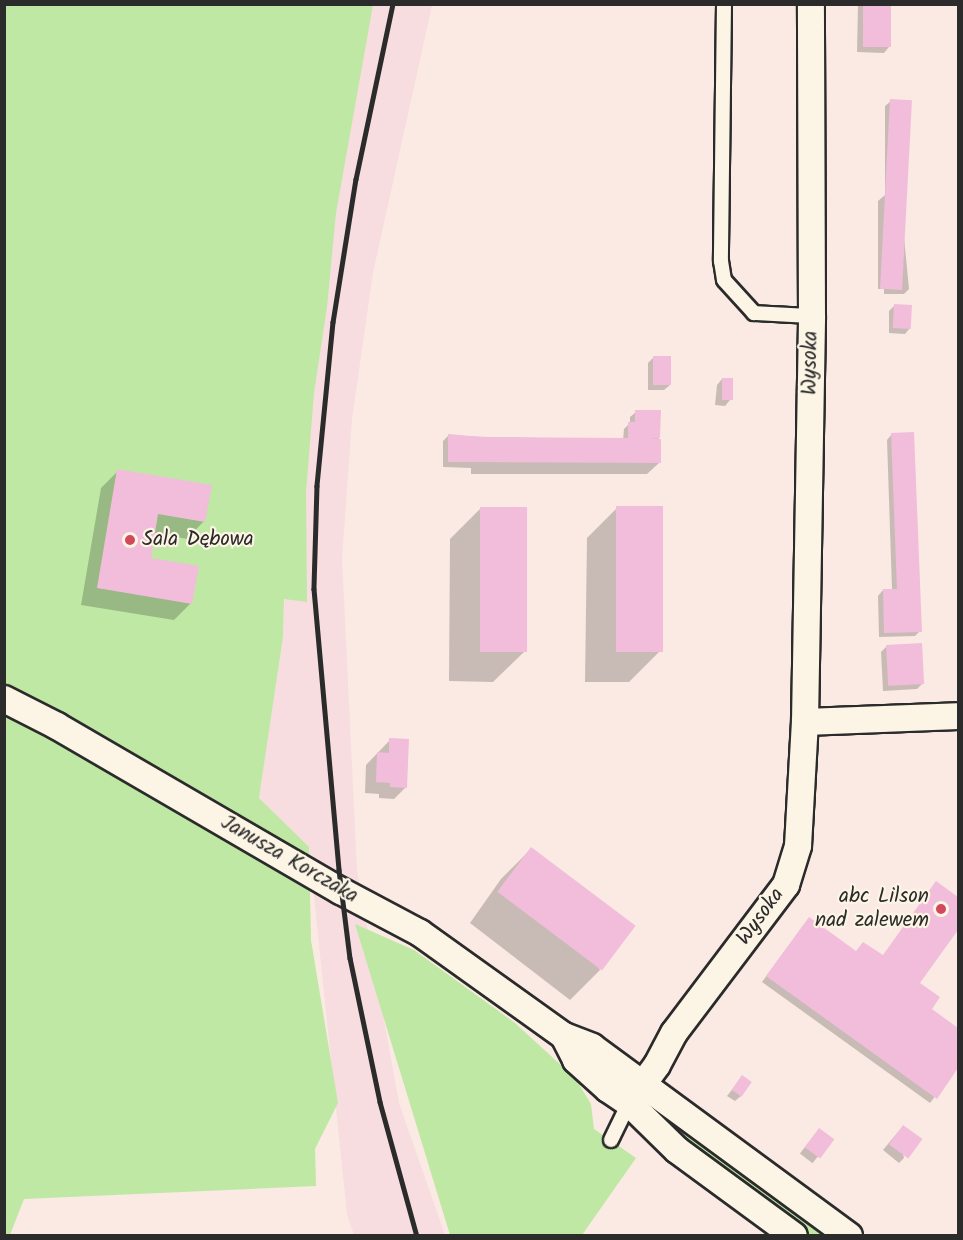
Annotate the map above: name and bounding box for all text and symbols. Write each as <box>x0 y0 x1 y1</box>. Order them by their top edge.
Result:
street label: Wysoka <box>798 331 824 395</box>
place label: Sala Dębowa <box>142 527 254 553</box>
marker: Sala Dębowa <box>123 533 137 547</box>
street label: Janusza Korczaka <box>216 810 362 910</box>
street label: Wysoka <box>732 884 790 950</box>
place label: abc Lilson nad zalewem <box>815 884 929 934</box>
marker: abc Lilson nad zalewem <box>934 902 948 916</box>

